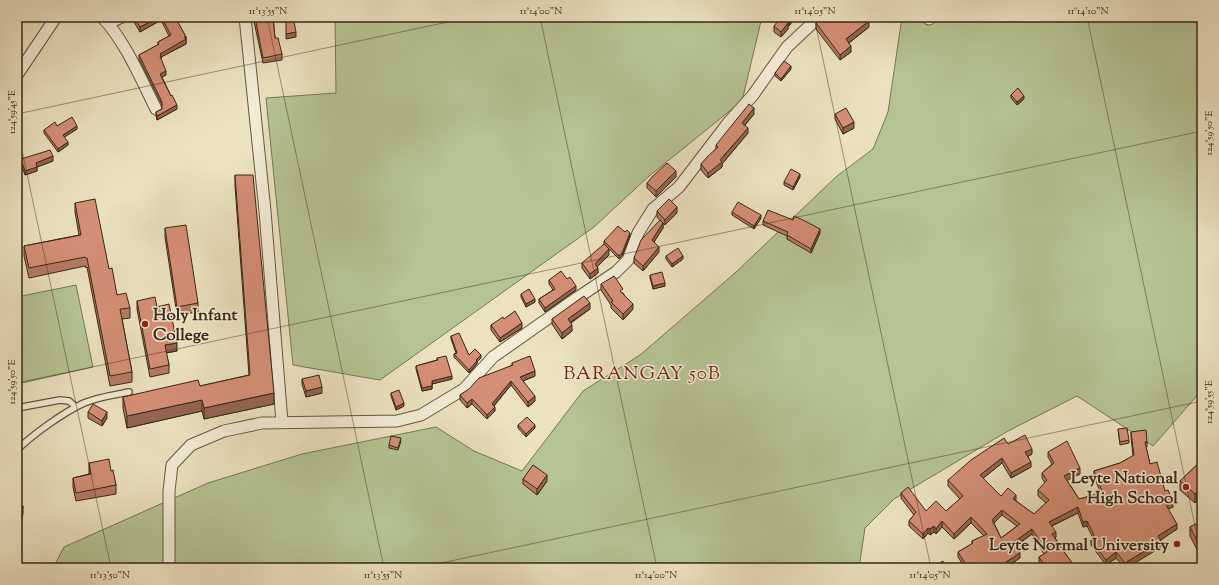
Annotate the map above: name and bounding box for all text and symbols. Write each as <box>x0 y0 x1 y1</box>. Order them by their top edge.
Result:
text: 11°13'55"N <box>249 4 287 19</box>
text: 11°14'00"N <box>520 4 562 19</box>
text: 11°14'05"N <box>795 4 835 19</box>
text: 11°14'10"N <box>1068 4 1108 19</box>
text: 124°59'45"E <box>5 90 20 134</box>
text: 124°59'50"E <box>1202 111 1217 156</box>
place label: Holy Infant College <box>153 304 238 348</box>
marker: Holy Infant College <box>140 319 150 329</box>
text: 124°59'50"E <box>5 360 20 405</box>
district label: BARANGAY 50B <box>563 361 721 388</box>
text: 124°59'55"E <box>1202 380 1217 424</box>
place label: Leyte National High School <box>1071 467 1178 511</box>
marker: Leyte National High School <box>1181 482 1191 492</box>
place label: Leyte Normal University <box>989 534 1170 558</box>
marker: Leyte Normal University <box>1172 539 1182 549</box>
text: 11°13'50"N <box>90 568 130 583</box>
text: 11°13'55"N <box>364 568 402 583</box>
text: 11°14'00"N <box>635 568 677 583</box>
text: 11°14'05"N <box>910 568 950 583</box>

